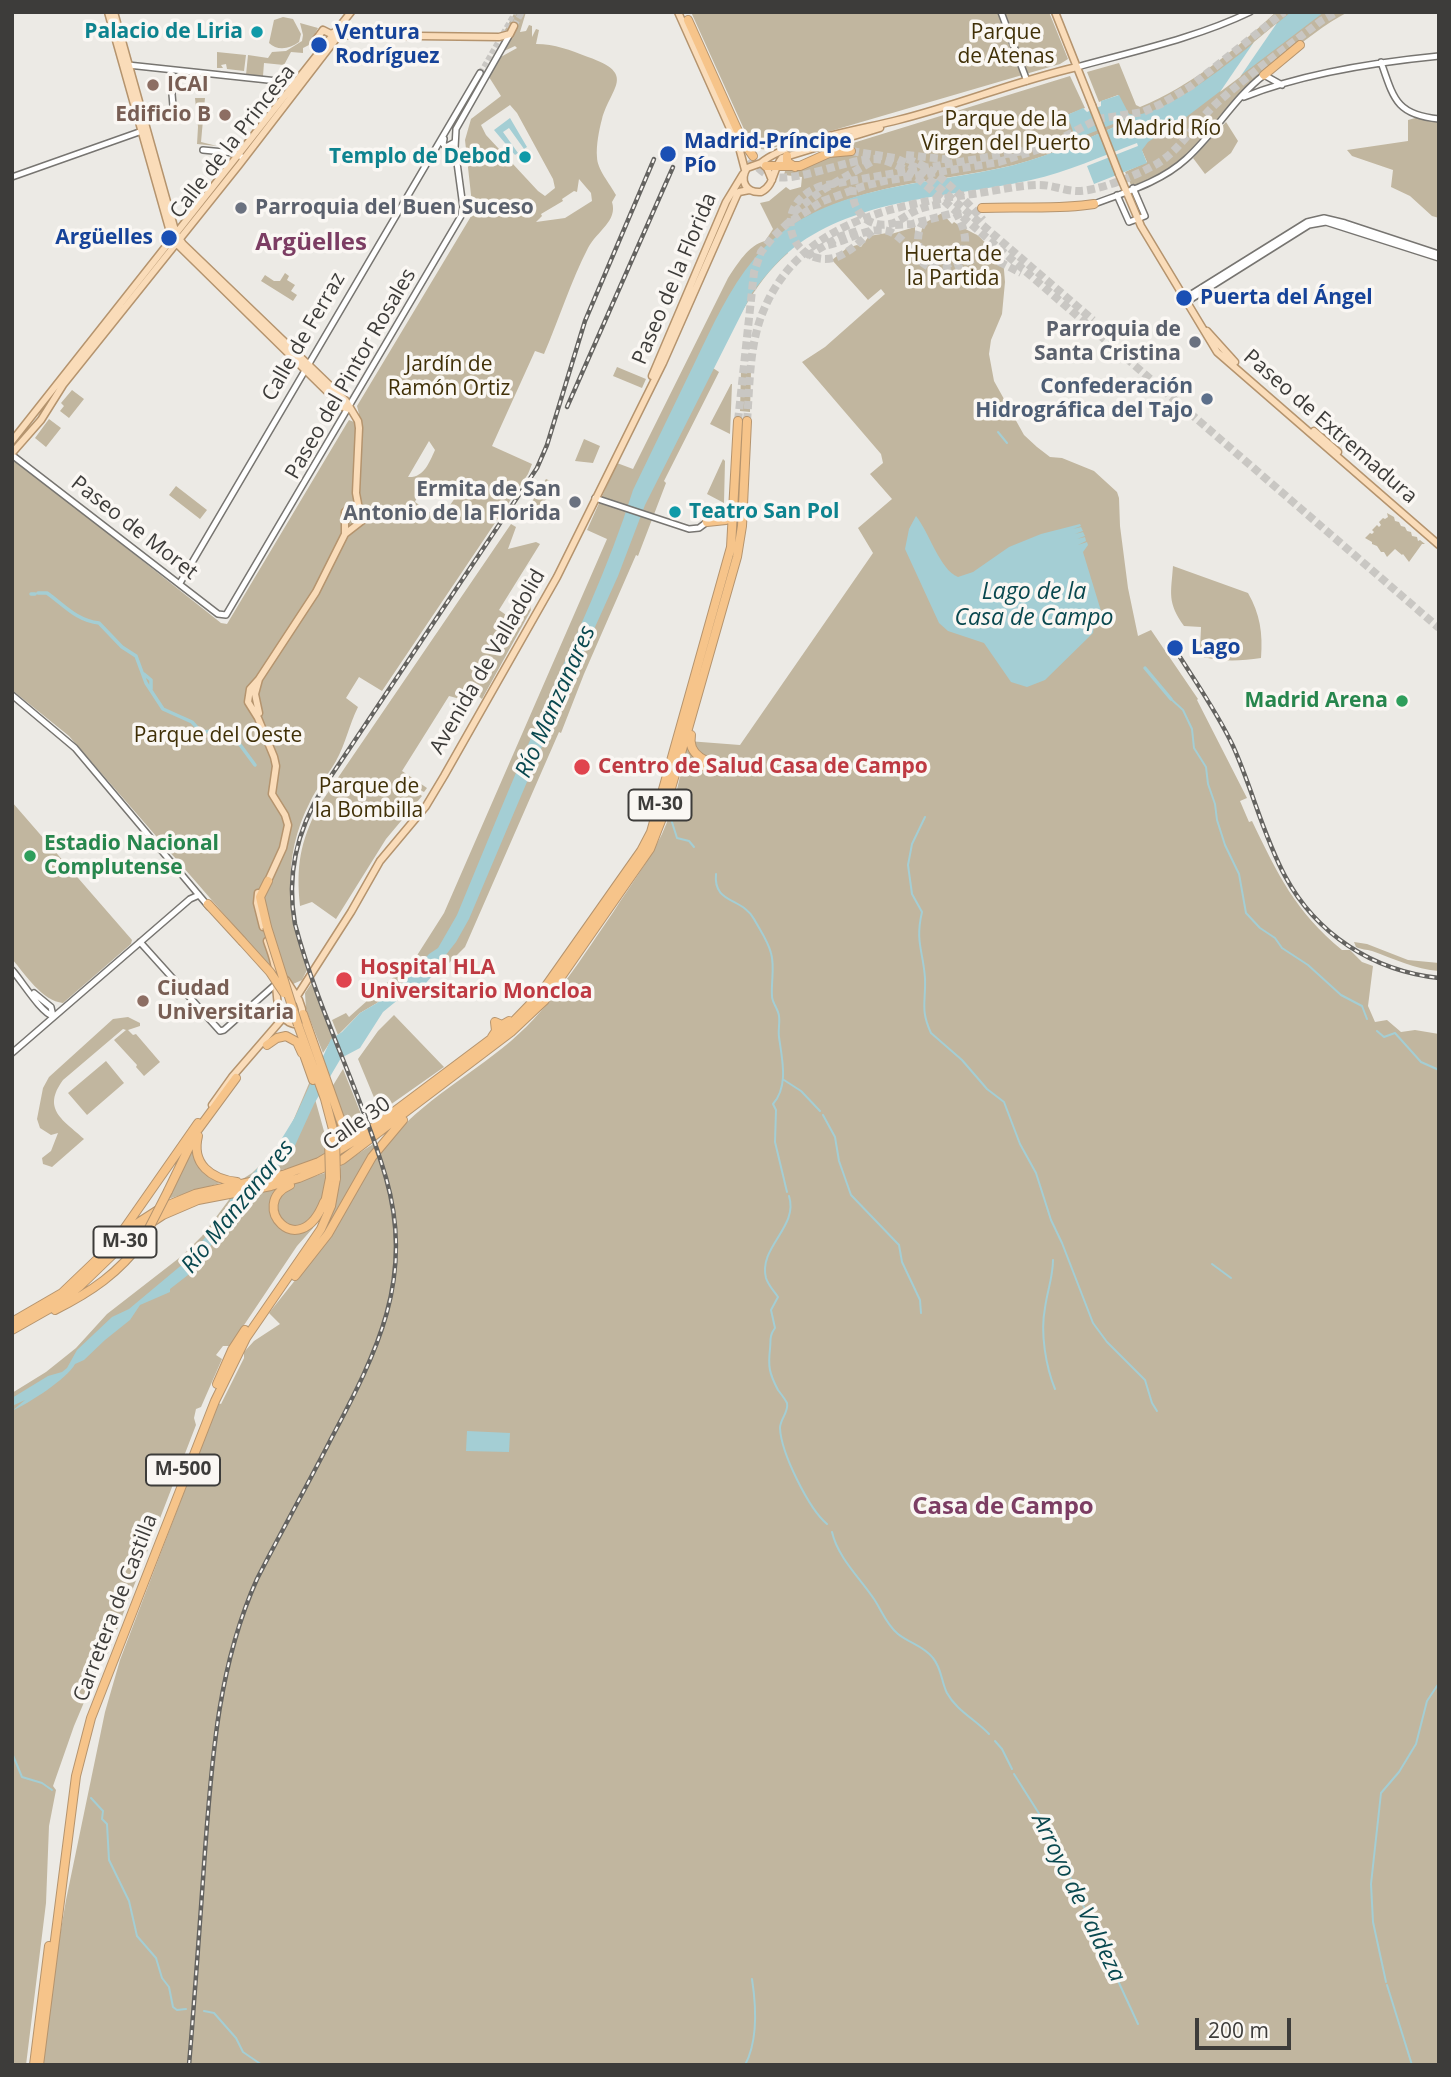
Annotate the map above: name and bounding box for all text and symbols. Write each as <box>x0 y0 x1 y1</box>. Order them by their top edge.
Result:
place label: Palacio de Liria <box>84 19 243 45</box>
place label: Ventura Rodríguez <box>335 20 439 70</box>
park label: Parque de Atenas <box>957 20 1055 70</box>
marker: Palacio de Liria <box>249 24 265 40</box>
marker: Ventura Rodríguez <box>309 35 329 55</box>
street label: Calle de la Princesa <box>165 60 301 224</box>
place label: ICAI <box>167 72 209 98</box>
marker: ICAI <box>145 77 161 93</box>
place label: Edificio B <box>115 102 211 128</box>
marker: Edificio B <box>217 107 233 123</box>
park label: Parque de la Virgen del Puerto <box>921 107 1091 157</box>
park label: Madrid Río <box>1115 116 1221 142</box>
place label: Madrid-Príncipe Pío <box>684 129 852 179</box>
place label: Templo de Debod <box>329 144 511 170</box>
marker: Madrid-Príncipe Pío <box>658 144 678 164</box>
marker: Templo de Debod <box>517 149 533 165</box>
street label: Paseo de la Florida <box>627 189 723 369</box>
place label: Parroquia del Buen Suceso <box>255 195 534 221</box>
marker: Parroquia del Buen Suceso <box>233 200 249 216</box>
place label: Argüelles <box>55 225 153 251</box>
marker: Argüelles <box>159 228 179 248</box>
district label: Argüelles <box>255 229 367 257</box>
park label: Huerta de la Partida <box>904 242 1002 292</box>
street label: Paseo del Pintor Rosales <box>280 264 422 484</box>
street label: Calle de Ferraz <box>257 268 351 406</box>
place label: Puerta del Ángel <box>1200 285 1373 311</box>
marker: Puerta del Ángel <box>1174 288 1194 308</box>
place label: Parroquia de Santa Cristina <box>1034 317 1181 367</box>
marker: Parroquia de Santa Cristina <box>1187 334 1203 350</box>
street label: Paseo de Extremadura <box>1238 345 1422 509</box>
park label: Jardín de Ramón Ortiz <box>388 352 510 402</box>
place label: Confederación Hidrográfica del Tajo <box>975 374 1193 424</box>
marker: Confederación Hidrográfica del Tajo <box>1199 391 1215 407</box>
street label: Paseo de Moret <box>66 471 202 585</box>
place label: Ermita de San Antonio de la Florida <box>343 477 561 527</box>
marker: Ermita de San Antonio de la Florida <box>567 494 583 510</box>
place label: Teatro San Pol <box>689 499 839 525</box>
marker: Teatro San Pol <box>667 504 683 520</box>
street label: Avenida de Valladolid <box>425 565 551 759</box>
water label: Lago de la Casa de Campo <box>955 578 1113 632</box>
water label: Río Manzanares <box>510 622 602 782</box>
place label: Lago <box>1191 635 1240 661</box>
marker: Lago <box>1165 638 1185 658</box>
place label: Madrid Arena <box>1245 688 1388 714</box>
marker: Madrid Arena <box>1394 693 1410 709</box>
park label: Parque del Oeste <box>134 723 302 749</box>
place label: Centro de Salud Casa de Campo <box>598 754 928 780</box>
marker: Centro de Salud Casa de Campo <box>572 757 592 777</box>
park label: Parque de la Bombilla <box>315 774 423 824</box>
road number: M-30 <box>628 790 692 820</box>
place label: Estadio Nacional Complutense <box>44 831 219 881</box>
marker: Estadio Nacional Complutense <box>22 848 38 864</box>
place label: Hospital HLA Universitario Moncloa <box>360 955 593 1005</box>
marker: Hospital HLA Universitario Moncloa <box>334 970 354 990</box>
place label: Ciudad Universitaria <box>157 976 294 1026</box>
marker: Ciudad Universitaria <box>135 993 151 1009</box>
street label: Calle 30 <box>318 1092 396 1156</box>
water label: Río Manzanares <box>176 1135 300 1279</box>
road number: M-30 <box>94 1226 156 1258</box>
road number: M-500 <box>146 1454 220 1486</box>
district label: Casa de Campo <box>912 1493 1094 1521</box>
street label: Carretera de Castilla <box>69 1511 163 1705</box>
water label: Arroyo de Valdeza <box>1025 1809 1131 1987</box>
scale bar <box>1199 2004 1295 2048</box>
text: 200 m <box>1208 2016 1269 2044</box>

